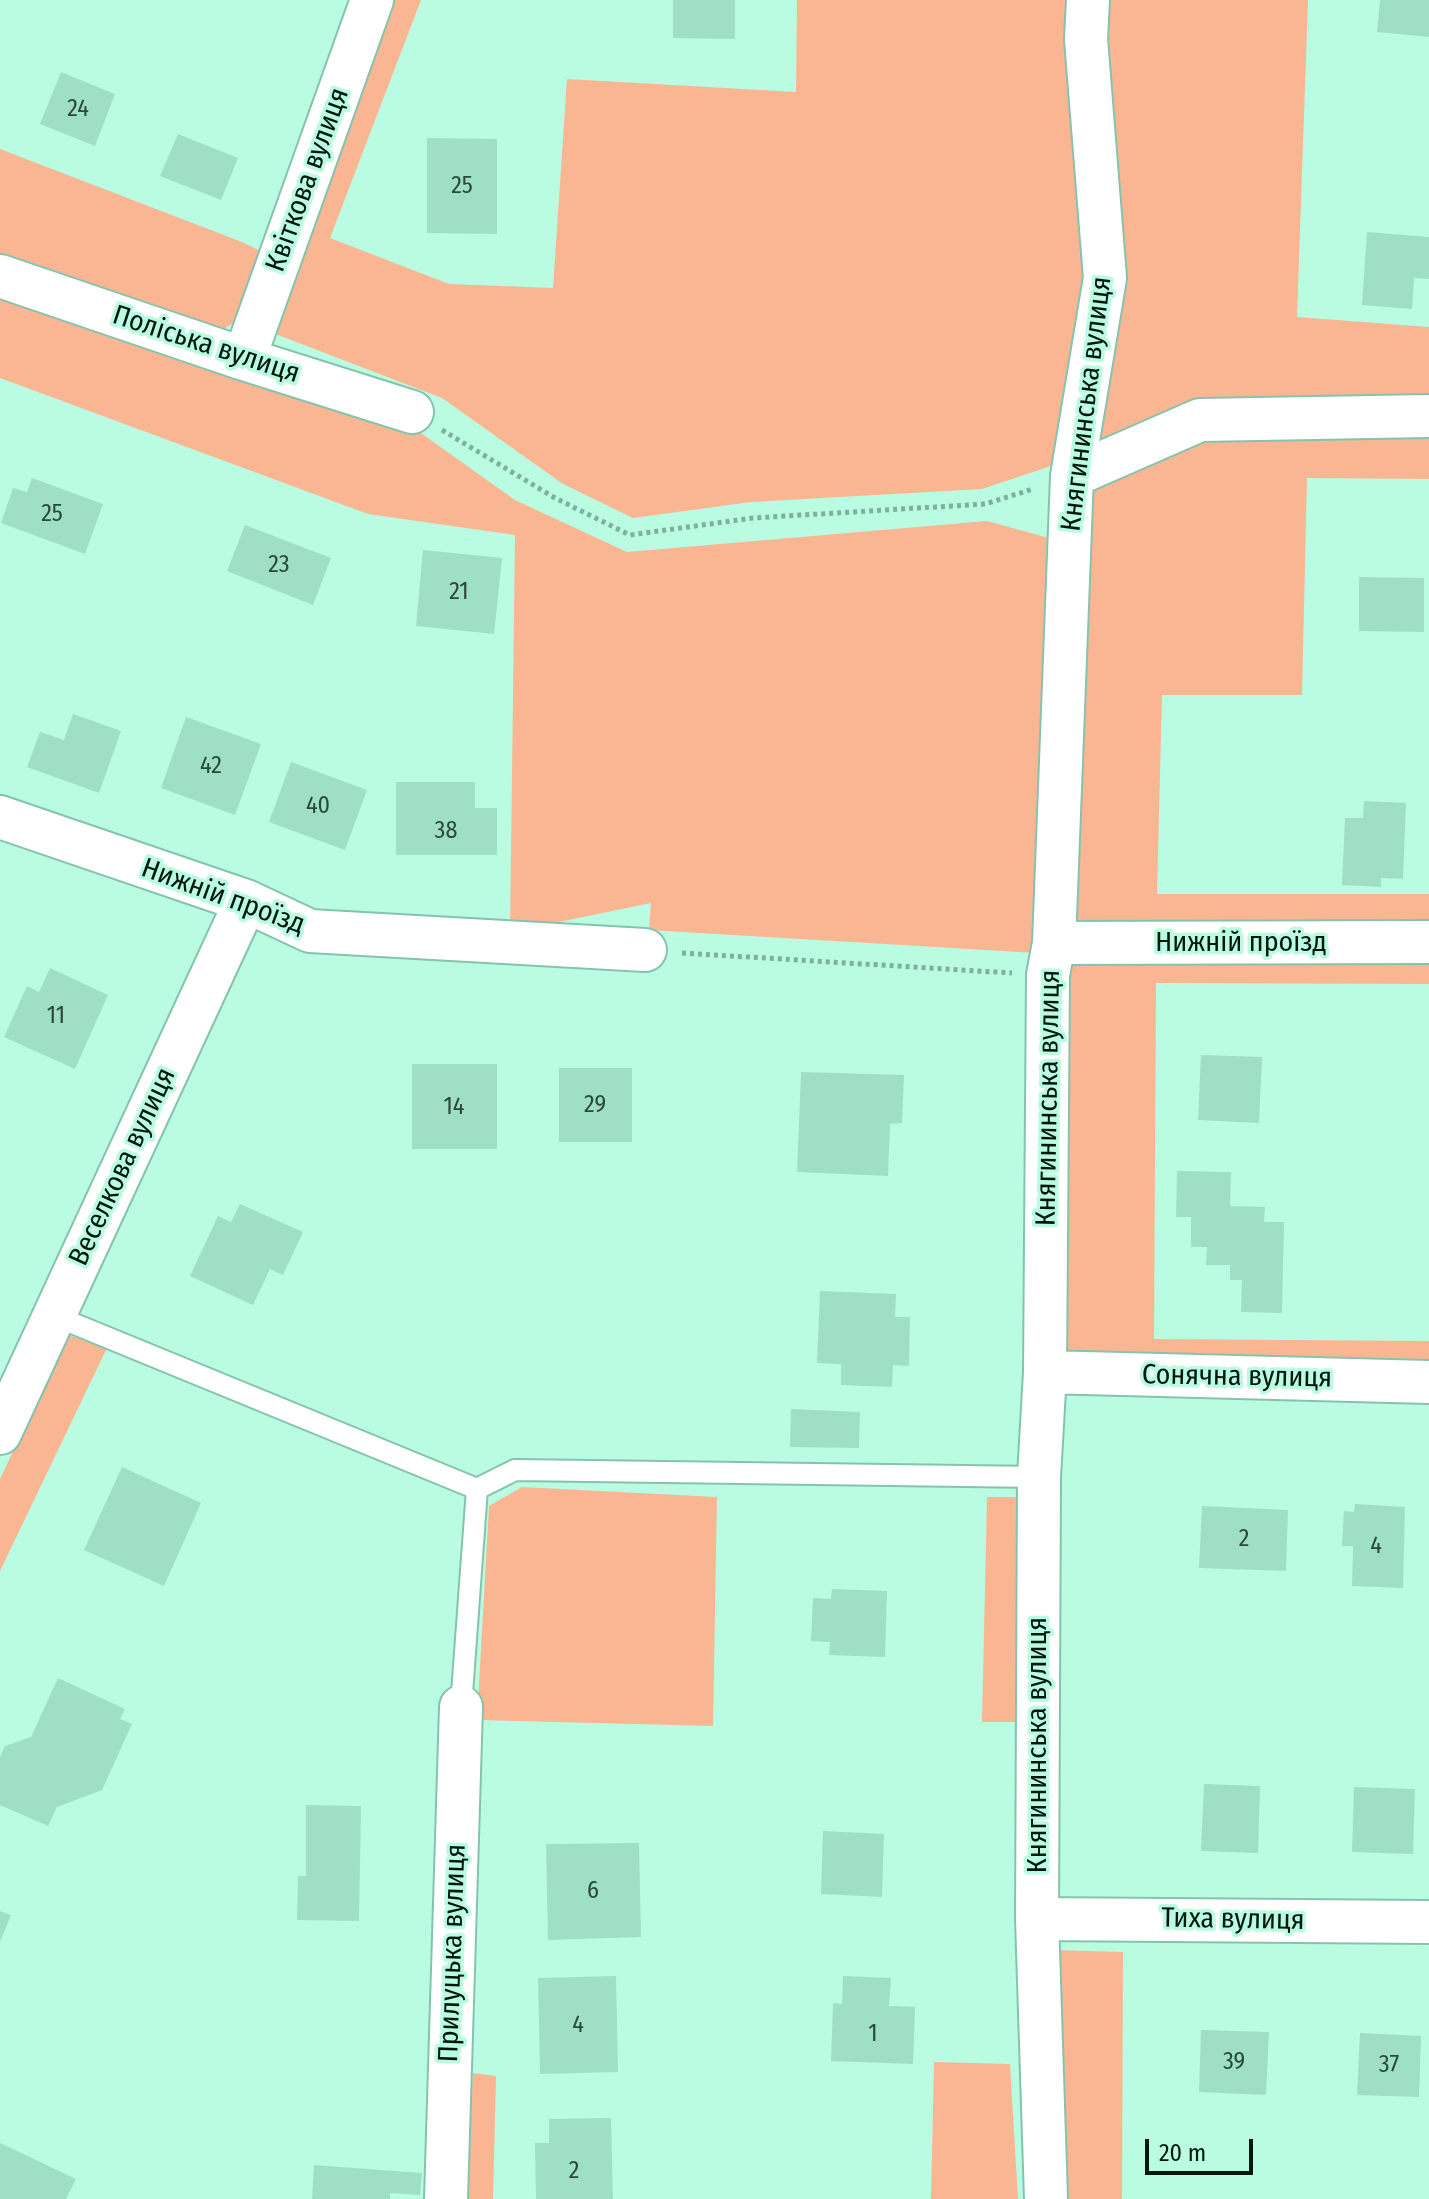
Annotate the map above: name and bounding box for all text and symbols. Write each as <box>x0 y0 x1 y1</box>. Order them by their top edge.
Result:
street label: Квіткова вулиця <box>259 83 357 277</box>
house number: 24 <box>67 95 89 123</box>
house number: 25 <box>451 172 473 200</box>
street label: Княгининська вулиця <box>1055 275 1119 533</box>
street label: Поліська вулиця <box>108 299 304 391</box>
house number: 25 <box>41 500 63 528</box>
house number: 23 <box>268 551 290 579</box>
house number: 21 <box>449 578 469 606</box>
house number: 42 <box>200 752 222 780</box>
house number: 40 <box>306 792 330 820</box>
house number: 38 <box>435 817 457 845</box>
street label: Нижній проїзд <box>137 852 309 942</box>
street label: Нижній проїзд <box>1155 926 1327 960</box>
street label: Княгининська вулиця <box>1030 969 1068 1227</box>
house number: 11 <box>47 1002 65 1030</box>
street label: Веселкова вулиця <box>62 1063 184 1271</box>
house number: 29 <box>584 1091 606 1119</box>
house number: 14 <box>444 1093 464 1121</box>
street label: Сонячна вулиця <box>1142 1359 1332 1395</box>
house number: 2 <box>1239 1525 1249 1553</box>
house number: 4 <box>1370 1532 1382 1560</box>
street label: Княгининська вулиця <box>1021 1617 1055 1873</box>
street label: Прилуцька вулиця <box>432 1843 474 2063</box>
house number: 6 <box>587 1877 599 1905</box>
street label: Тиха вулиця <box>1161 1902 1305 1938</box>
house number: 4 <box>572 2011 584 2039</box>
house number: 1 <box>868 2020 878 2048</box>
house number: 39 <box>1223 2048 1245 2076</box>
house number: 37 <box>1379 2051 1399 2079</box>
scale bar <box>1149 2123 1257 2173</box>
text: 20 m <box>1159 2139 1206 2167</box>
house number: 2 <box>569 2157 579 2185</box>

